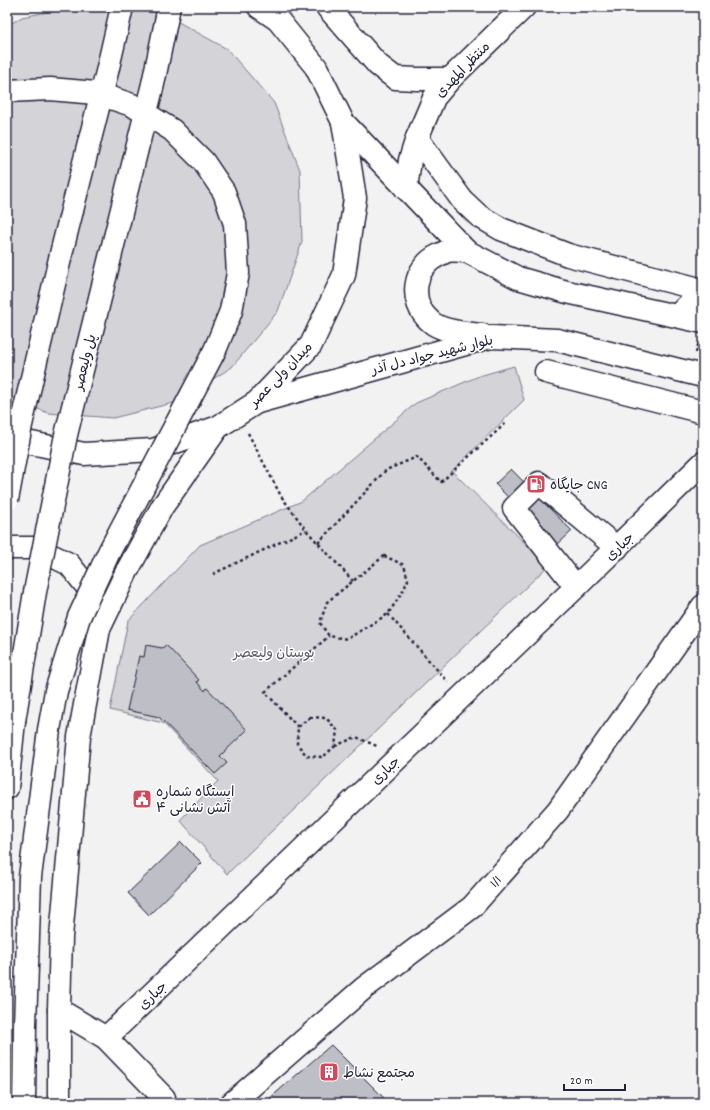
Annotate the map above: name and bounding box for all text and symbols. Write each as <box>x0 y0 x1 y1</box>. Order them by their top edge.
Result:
street label: منتظر المهدی <box>431 38 495 103</box>
street label: بلوار شهید جواد دل آذر <box>368 331 496 381</box>
street label: پل ولیعصر <box>69 332 103 393</box>
street label: میدان ولی عصر <box>244 338 318 413</box>
fuel station icon: جایگاه CNG <box>525 473 547 495</box>
place label: جایگاه CNG <box>550 476 608 496</box>
street label: جباری <box>601 529 639 566</box>
park label: بوستان ولیعصر <box>233 644 314 664</box>
street label: جباری <box>367 753 405 790</box>
place label: ایستگاه شماره ۴ آتش نشانی <box>156 783 234 819</box>
public building icon: ایستگاه شماره ۴ آتش نشانی <box>131 788 153 810</box>
street label: 1/1 <box>486 872 507 893</box>
street label: جباری <box>134 978 172 1015</box>
building icon: مجتمع نشاط <box>318 1061 340 1083</box>
place label: مجتمع نشاط <box>343 1064 415 1084</box>
scale bar <box>564 1066 625 1092</box>
text: 20 m <box>570 1073 593 1090</box>

